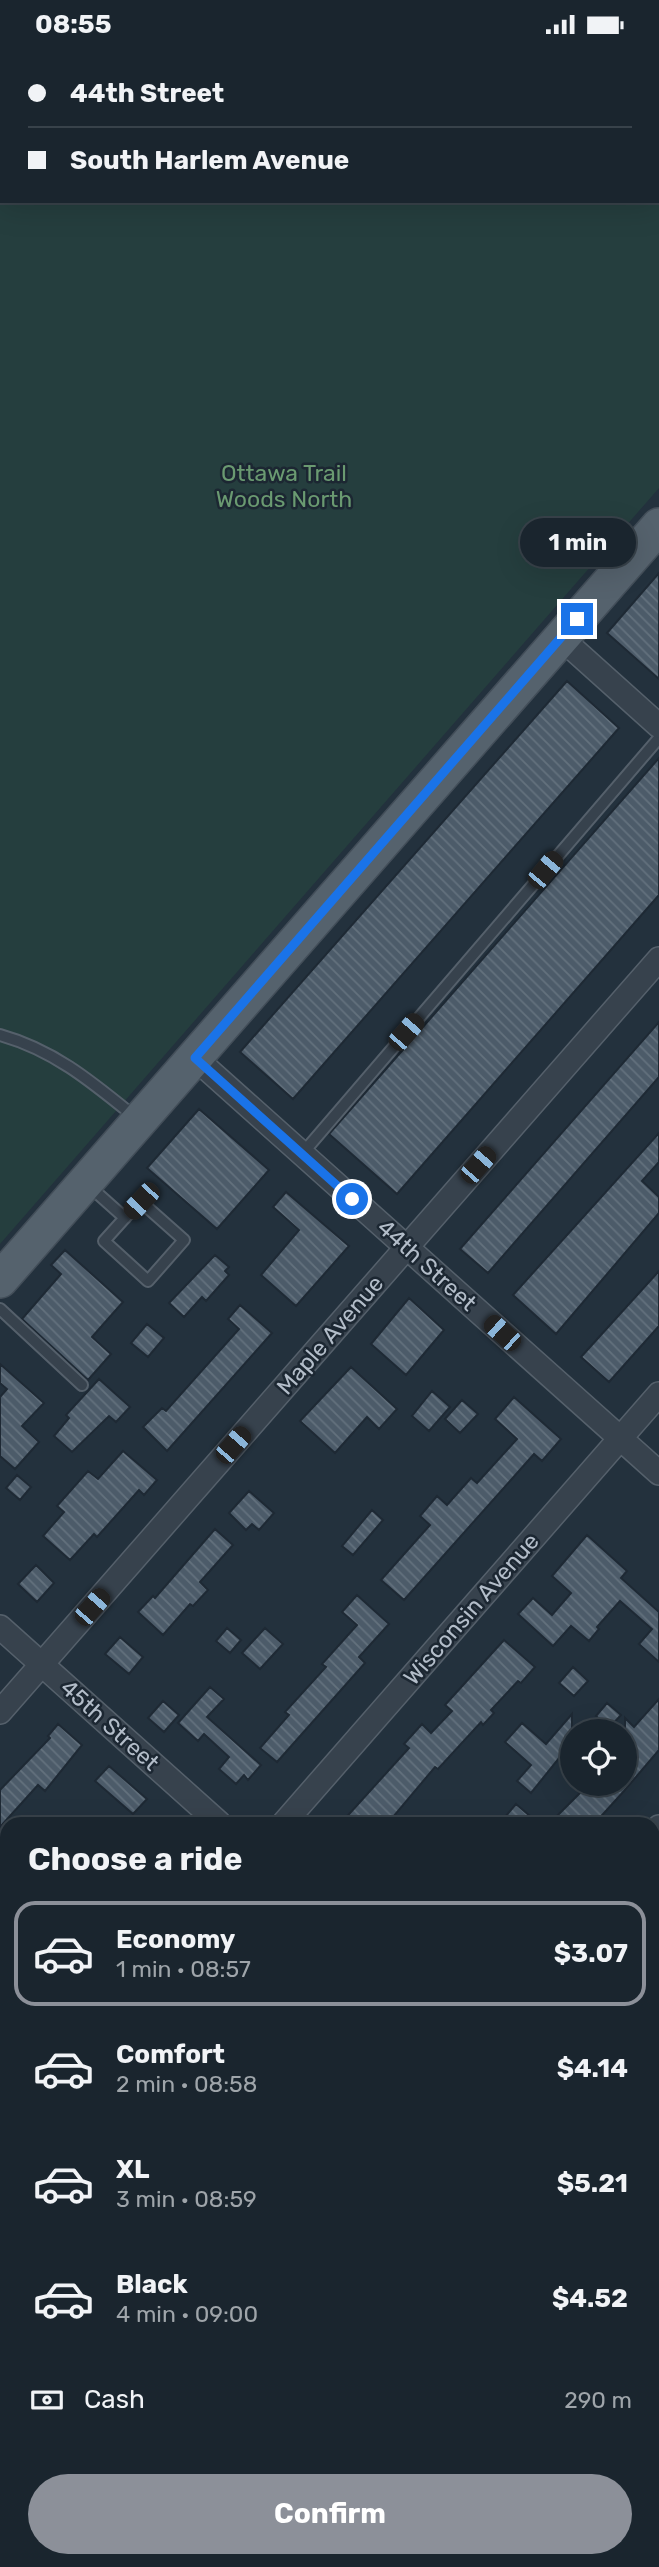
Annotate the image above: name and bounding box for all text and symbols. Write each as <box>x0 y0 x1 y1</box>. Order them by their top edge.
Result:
text: 08:55 <box>35 9 111 40</box>
text: 44th Street <box>70 78 224 109</box>
text: South Harlem Avenue <box>70 145 349 176</box>
park label: Ottawa Trail Woods North <box>216 459 352 513</box>
callout: 1 min <box>519 517 635 567</box>
text: 1 min <box>549 528 607 556</box>
route end <box>561 603 593 635</box>
car <box>524 847 567 893</box>
car <box>385 1009 428 1055</box>
car <box>457 1142 500 1188</box>
car <box>119 1178 164 1224</box>
route start <box>336 1183 368 1215</box>
street label: 44th Street <box>372 1213 482 1317</box>
street label: Maple Avenue <box>271 1270 389 1400</box>
car <box>480 1311 525 1355</box>
car <box>212 1422 255 1468</box>
street label: Wisconsin Avenue <box>397 1527 545 1691</box>
car <box>71 1584 114 1630</box>
street label: 45th Street <box>55 1673 165 1777</box>
map controls <box>560 1719 637 1796</box>
button: locate <box>560 1719 637 1796</box>
text: Choose a ride <box>28 1840 242 1878</box>
icon: car <box>32 1922 95 1985</box>
text: Economy <box>116 1924 235 1955</box>
text: $3.07 <box>554 1938 628 1969</box>
text: 1 min · 08:57 <box>116 1955 251 1983</box>
icon: car <box>32 2037 95 2100</box>
text: Comfort <box>116 2039 225 2070</box>
text: $4.14 <box>557 2053 628 2084</box>
text: 2 min · 08:58 <box>116 2070 257 2098</box>
icon: car <box>32 2152 95 2215</box>
text: XL <box>116 2154 149 2185</box>
text: $5.21 <box>557 2168 628 2199</box>
text: 3 min · 08:59 <box>116 2185 257 2213</box>
icon: car <box>32 2267 95 2330</box>
text: Black <box>116 2269 188 2300</box>
text: $4.52 <box>552 2283 628 2314</box>
text: 4 min · 09:00 <box>116 2300 258 2328</box>
icon: cash <box>28 2381 66 2419</box>
text: Cash <box>84 2384 145 2415</box>
text: 290 m <box>564 2386 632 2414</box>
button: Confirm <box>28 2474 632 2554</box>

